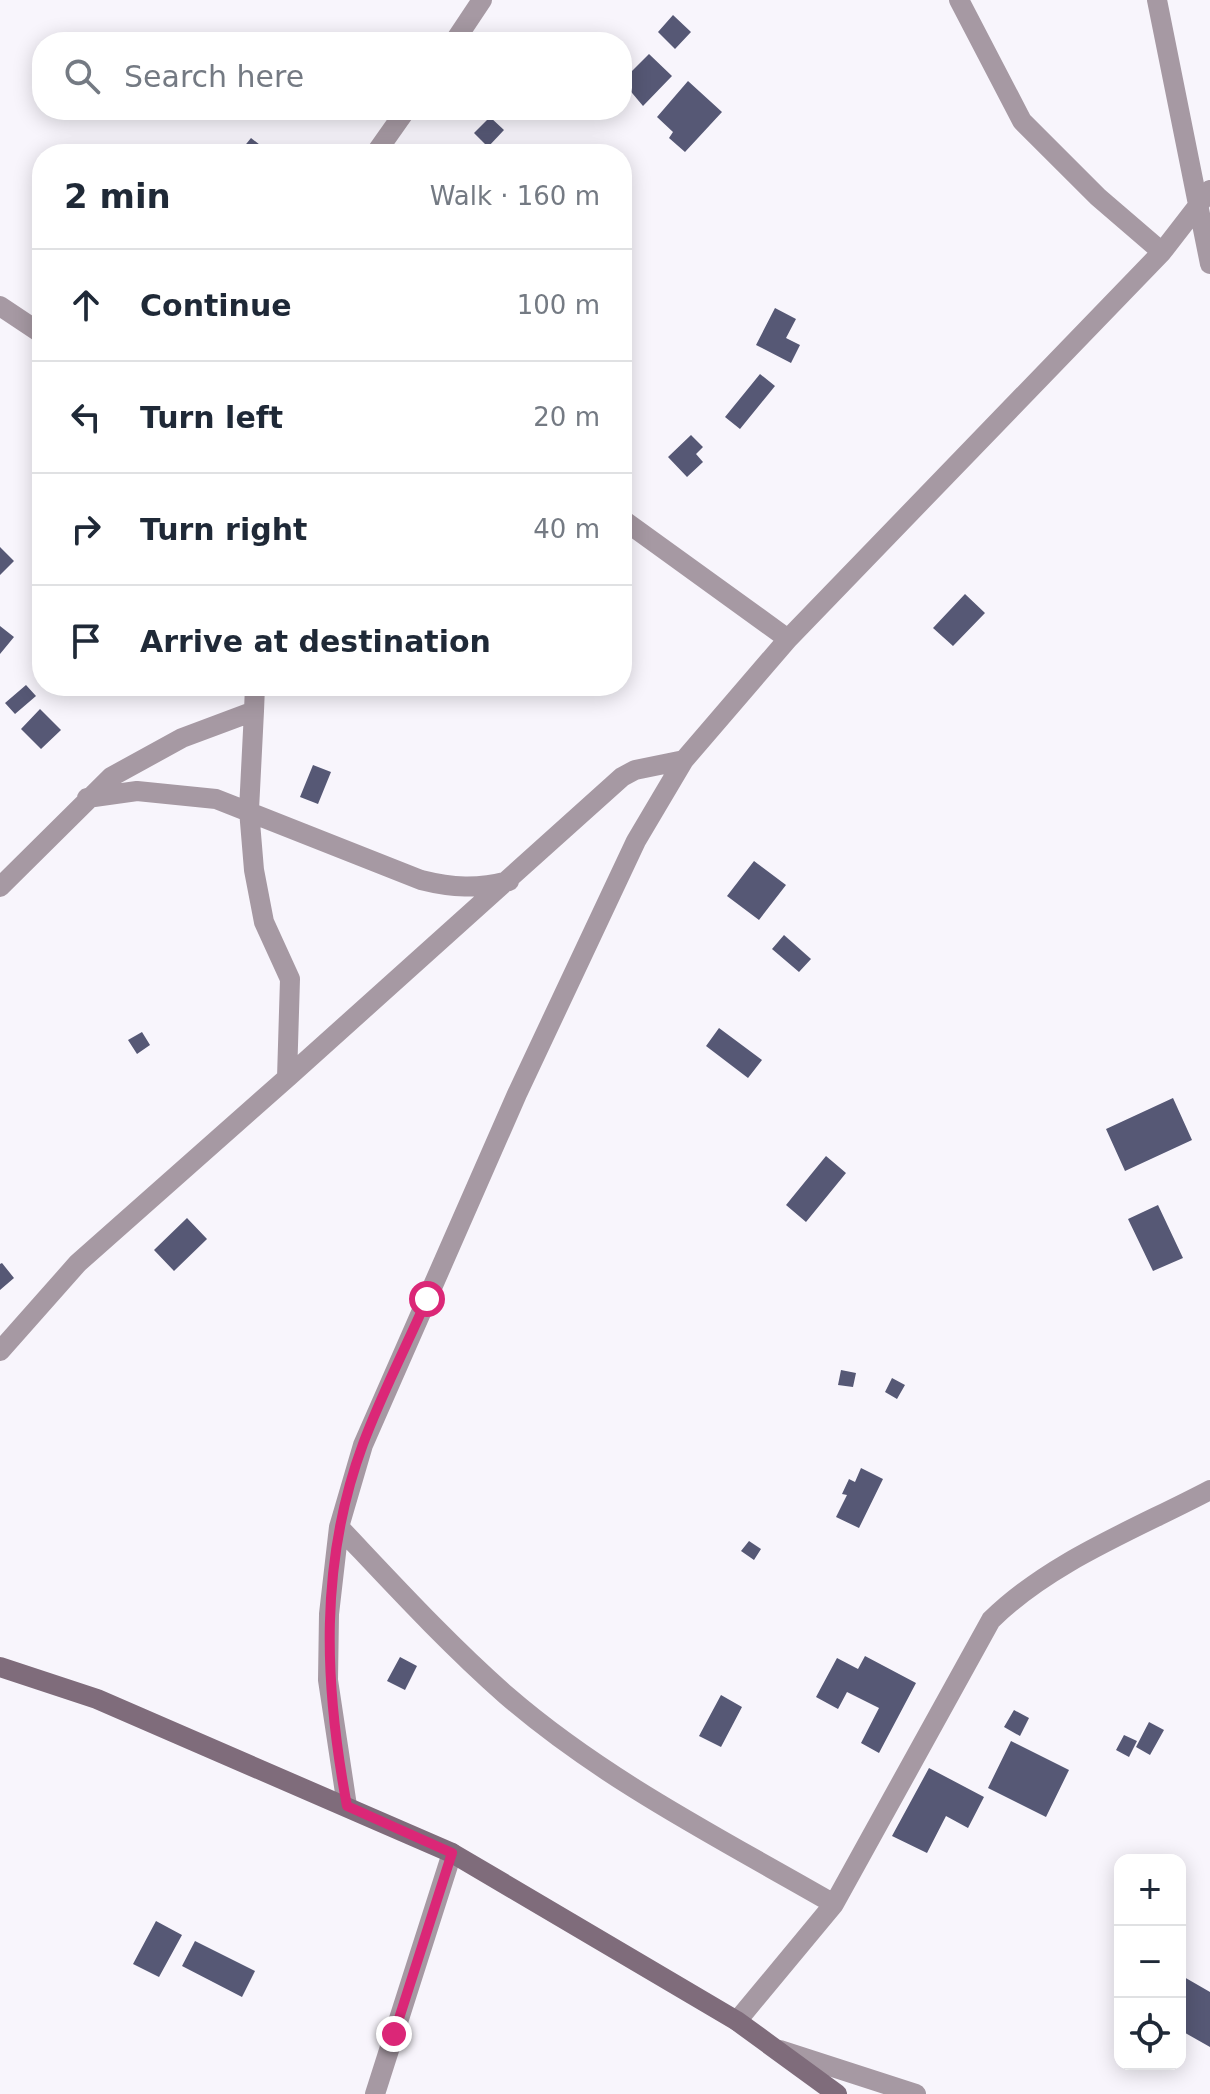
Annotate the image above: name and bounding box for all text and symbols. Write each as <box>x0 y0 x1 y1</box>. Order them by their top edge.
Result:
search box <box>32 32 632 120</box>
icon: search <box>60 54 104 98</box>
text: Search here <box>124 59 304 94</box>
text: 2 min <box>64 176 171 216</box>
text: Walk · 160 m <box>430 181 600 211</box>
icon: ahead <box>64 283 108 327</box>
text: Continue <box>140 288 292 323</box>
text: 100 m <box>517 290 600 320</box>
icon: left <box>64 395 108 439</box>
text: Turn left <box>140 400 283 435</box>
text: 20 m <box>533 402 600 432</box>
icon: right <box>64 507 108 551</box>
text: Turn right <box>140 512 307 547</box>
text: 40 m <box>533 514 600 544</box>
icon: arrive <box>64 619 108 663</box>
text: Arrive at destination <box>140 624 491 659</box>
route start <box>409 1281 445 1317</box>
map controls <box>1114 1854 1186 2070</box>
button: + <box>1114 1854 1186 1926</box>
button: − <box>1114 1926 1186 1998</box>
button: locate <box>1114 1998 1186 2070</box>
route end <box>376 2016 412 2052</box>

